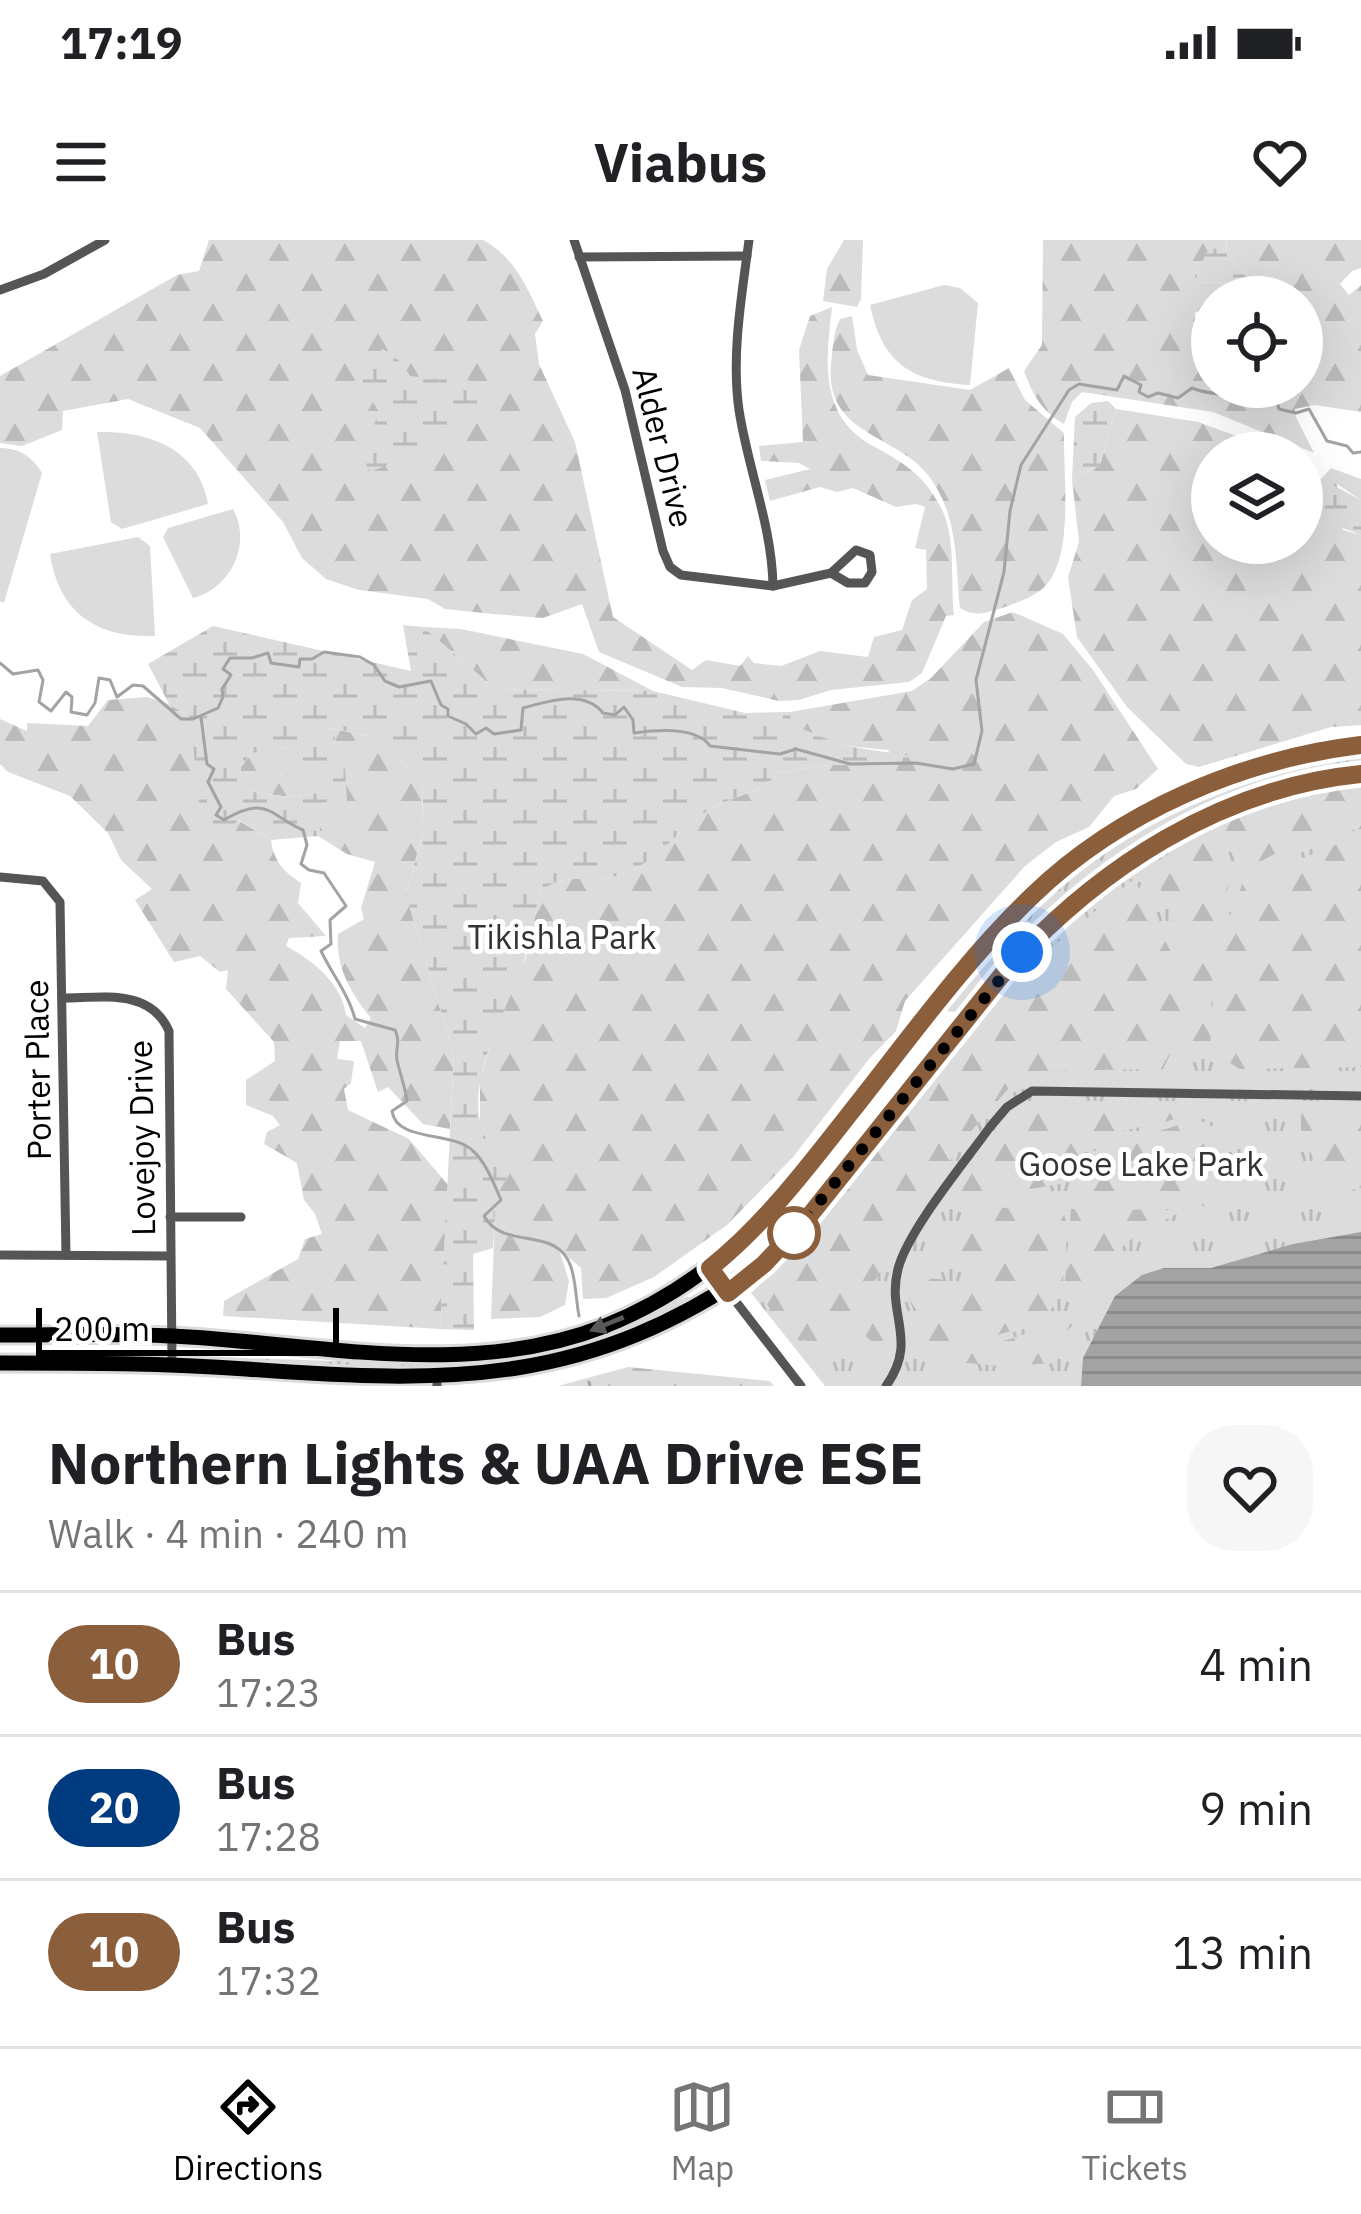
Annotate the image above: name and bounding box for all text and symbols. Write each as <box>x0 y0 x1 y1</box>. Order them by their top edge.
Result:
text: 17:19 <box>60 13 183 71</box>
text: Viabus <box>594 127 767 197</box>
icon: menu <box>48 129 114 195</box>
icon: heart <box>1247 129 1313 195</box>
map controls <box>1191 276 1323 564</box>
button: locate <box>1191 276 1323 408</box>
street label: Alder Drive <box>623 362 705 532</box>
button: layers <box>1191 432 1323 564</box>
park label: Tikishla Park <box>468 915 656 958</box>
your location <box>992 922 1052 982</box>
street label: Porter Place <box>14 979 60 1161</box>
street label: Lovejoy Drive <box>118 1040 164 1236</box>
park label: Goose Lake Park <box>1018 1142 1264 1185</box>
unlabelled marker <box>769 1208 819 1258</box>
scale bar <box>36 1302 339 1355</box>
text: 200 m <box>54 1307 150 1350</box>
one-way arrow <box>589 1315 625 1334</box>
button: heart <box>1187 1425 1313 1551</box>
text: Northern Lights & UAA Drive ESE <box>48 1426 923 1500</box>
text: Walk · 4 min · 240 m <box>48 1508 409 1559</box>
text: Bus <box>216 1609 296 1667</box>
text: 4 min <box>1199 1635 1313 1693</box>
text: 10 <box>89 1636 139 1691</box>
text: 17:23 <box>216 1667 321 1718</box>
text: Bus <box>216 1753 296 1811</box>
text: 9 min <box>1199 1779 1313 1837</box>
text: 20 <box>89 1780 139 1835</box>
text: 17:28 <box>216 1811 321 1862</box>
text: Bus <box>216 1897 296 1955</box>
text: 13 min <box>1172 1923 1313 1981</box>
text: 10 <box>89 1924 139 1979</box>
text: 17:32 <box>216 1955 321 2006</box>
tab: Directions <box>173 2074 323 2189</box>
tab: Map <box>669 2074 735 2189</box>
tab: Tickets <box>1082 2074 1188 2189</box>

